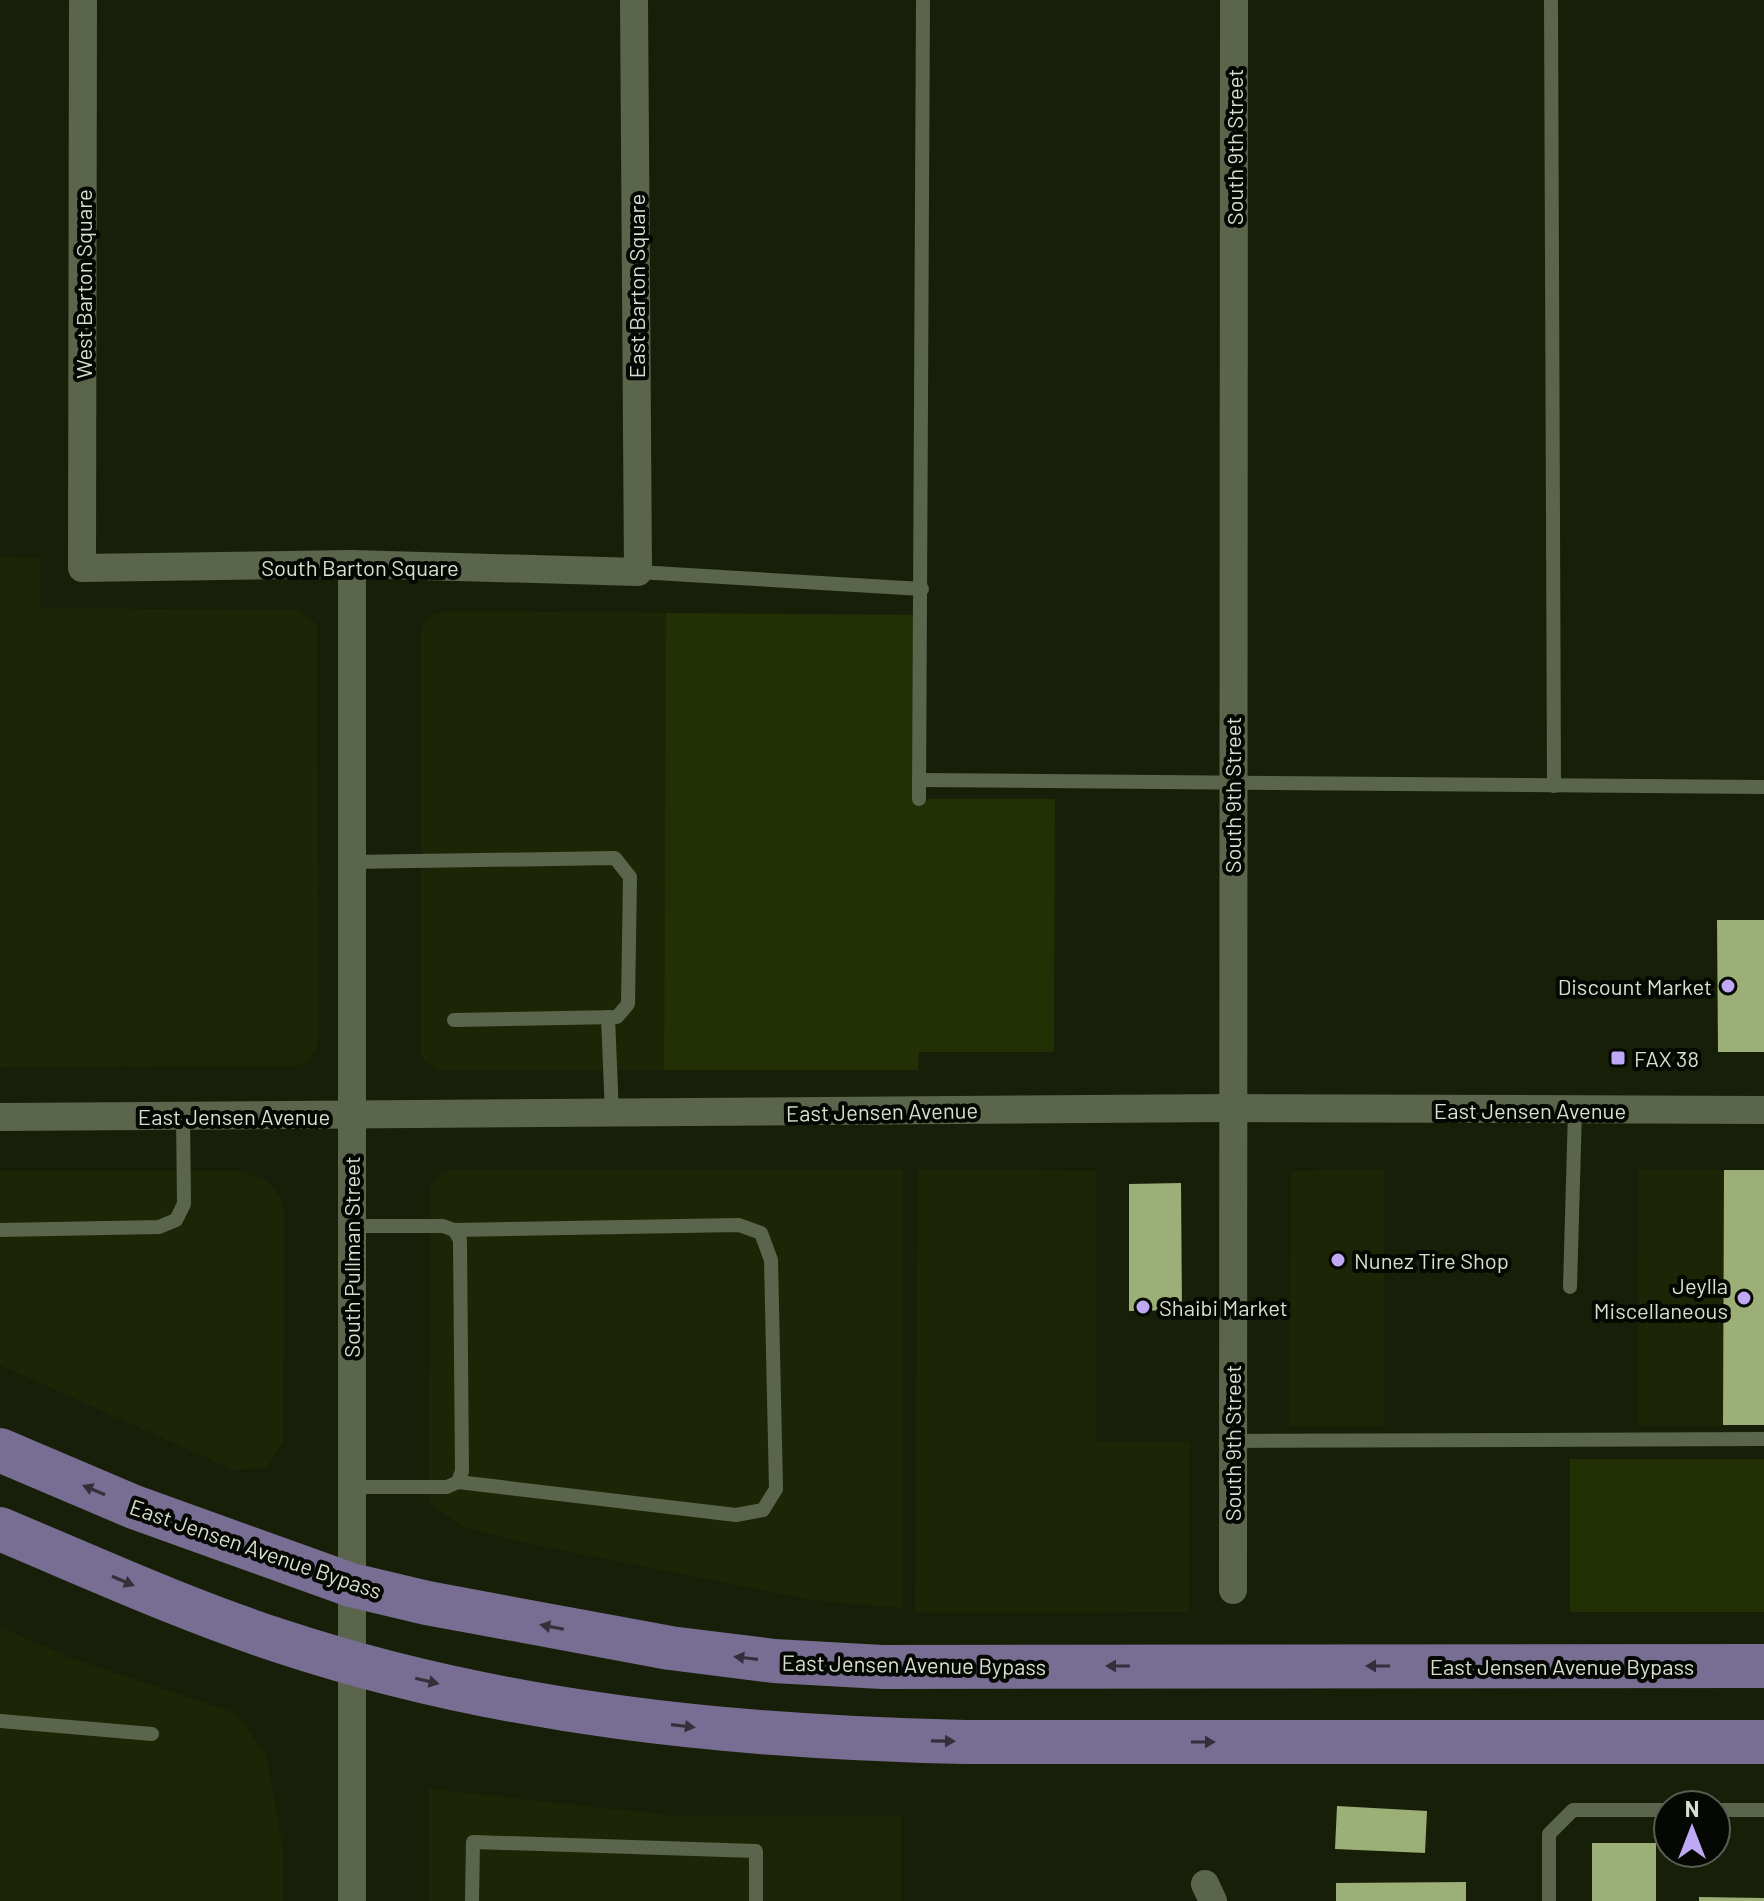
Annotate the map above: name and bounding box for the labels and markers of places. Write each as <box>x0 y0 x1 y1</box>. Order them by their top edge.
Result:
place label: Discount Market <box>1558 973 1712 999</box>
marker: Discount Market <box>1719 977 1737 995</box>
place label: FAX 38 <box>1634 1045 1699 1071</box>
marker: FAX 38 <box>1609 1049 1627 1067</box>
place label: Nunez Tire Shop <box>1354 1247 1509 1273</box>
marker: Nunez Tire Shop <box>1329 1251 1347 1269</box>
place label: Jeylla Miscellaneous <box>1594 1272 1728 1323</box>
marker: Jeylla Miscellaneous <box>1735 1289 1753 1307</box>
place label: Shaibi Market <box>1159 1294 1288 1320</box>
marker: Shaibi Market <box>1134 1298 1152 1316</box>

